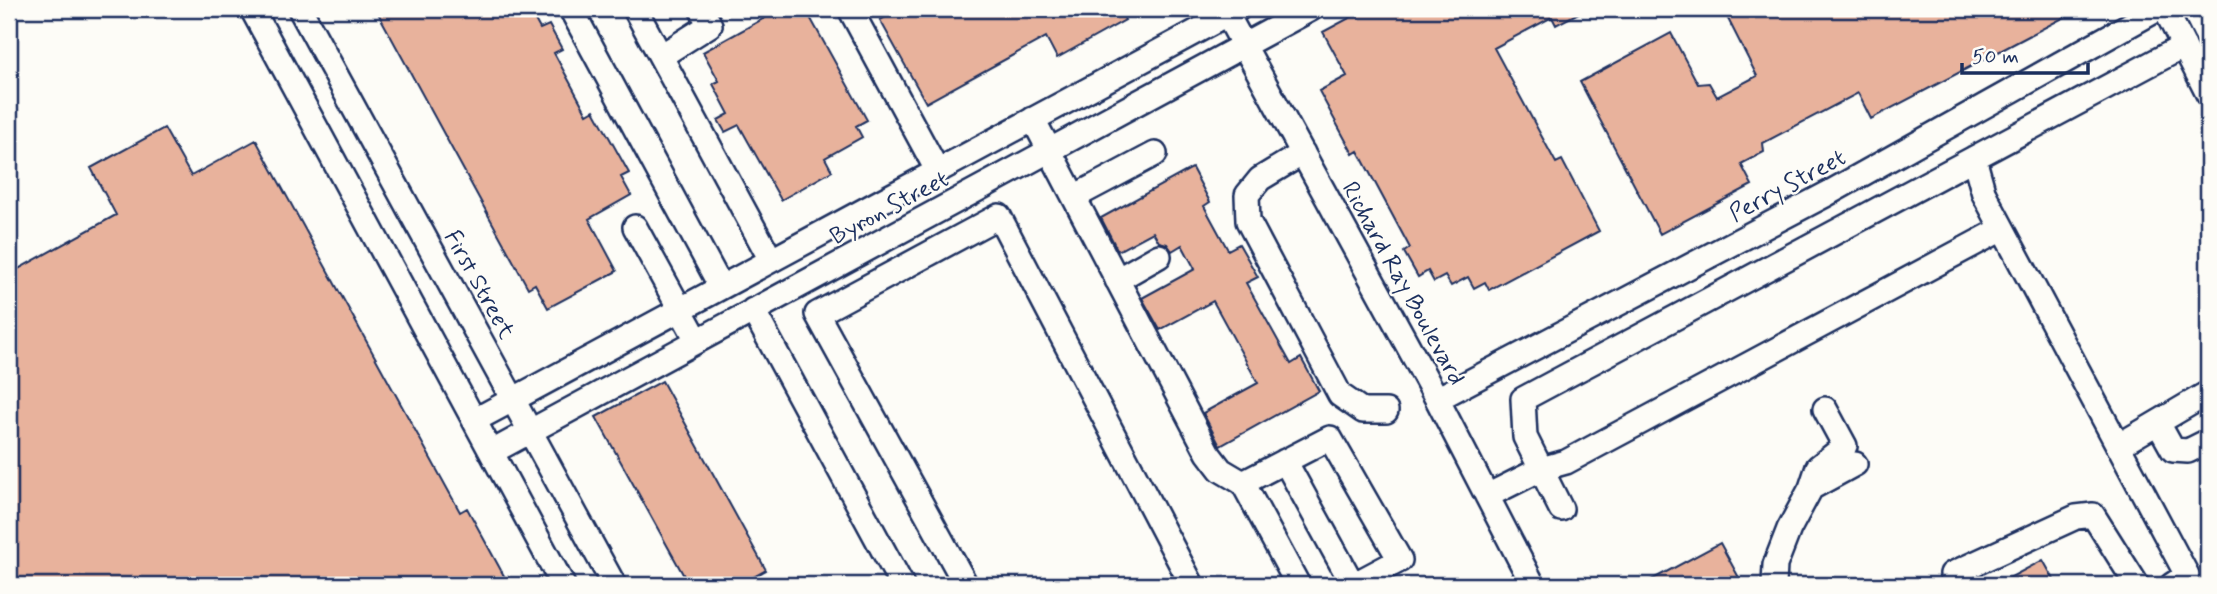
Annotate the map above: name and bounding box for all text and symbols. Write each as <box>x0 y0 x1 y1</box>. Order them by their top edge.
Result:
scale bar <box>1962 32 2088 76</box>
text: 50 m <box>1972 43 2019 71</box>
street label: Perry Street <box>1724 143 1851 230</box>
street label: Byron Street <box>825 164 954 253</box>
street label: Richard Ray Boulevard <box>1334 176 1472 391</box>
street label: First Street <box>436 225 521 345</box>

